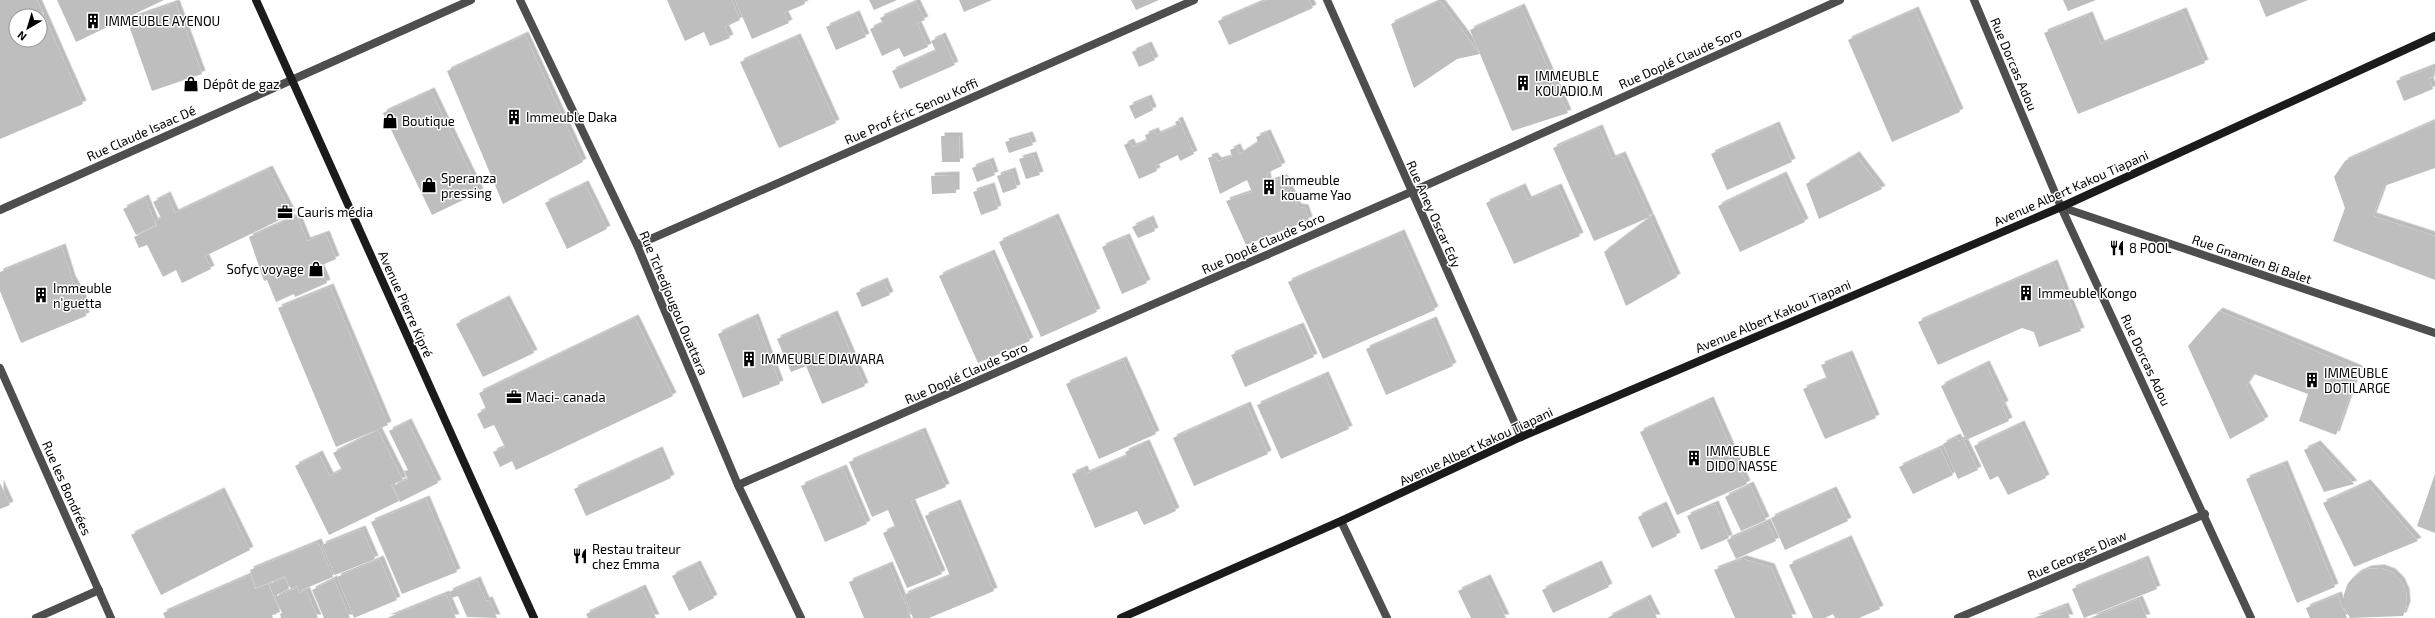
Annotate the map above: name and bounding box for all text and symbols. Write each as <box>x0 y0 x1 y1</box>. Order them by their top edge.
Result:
north arrow <box>8 8 48 48</box>
building icon: IMMEUBLE AYENOU <box>84 12 102 30</box>
place label: IMMEUBLE AYENOU <box>105 13 220 29</box>
street label: Rue Dorcas Adou <box>1987 15 2041 113</box>
street label: Rue Doplé Claude Soro <box>1616 24 1744 92</box>
text: N <box>14 29 29 44</box>
place label: IMMEUBLE KOUADIO.M <box>1535 68 1603 99</box>
street label: Rue Prof Éric Senou Koffi <box>841 73 980 148</box>
building icon: IMMEUBLE KOUADIO.M <box>1514 74 1532 92</box>
shop icon: Dépôt de gaz <box>182 75 200 93</box>
place label: Dépôt de gaz <box>203 76 280 92</box>
street label: Rue Claude Isaac Dé <box>84 102 198 164</box>
building icon: Immeuble Daka <box>505 108 523 126</box>
place label: Immeuble Daka <box>526 109 617 125</box>
shop icon: Boutique <box>381 112 399 130</box>
place label: Boutique <box>402 113 455 129</box>
street label: Avenue Albert Kakou Tiapani <box>1991 147 2151 229</box>
street label: Rue Aney Oscar Edy <box>1403 158 1465 270</box>
place label: Speranza pressing <box>441 170 496 201</box>
place label: Immeuble kouame Yao <box>1281 172 1351 203</box>
shop icon: Speranza pressing <box>420 176 438 194</box>
building icon: Immeuble kouame Yao <box>1260 178 1278 196</box>
office icon: Cauris média <box>276 203 294 221</box>
place label: Cauris média <box>297 204 373 220</box>
street label: Rue Doplé Claude Soro <box>1199 209 1327 277</box>
street label: Rue Tchedjougou Ouattara <box>636 229 712 377</box>
street label: Rue Gnamien Bi Balet <box>2190 231 2314 287</box>
restaurant icon: 8 POOL <box>2108 239 2126 257</box>
place label: 8 POOL <box>2129 240 2172 256</box>
street label: Avenue Pierre Kipré <box>375 248 437 360</box>
shop icon: Sofyc voyage <box>307 260 325 278</box>
place label: Sofyc voyage <box>226 261 304 277</box>
street label: Avenue Albert Kakou Tiapani <box>1693 276 1853 356</box>
place label: Immeuble n'guetta <box>53 280 112 311</box>
building icon: Immeuble Kongo <box>2017 284 2035 302</box>
place label: Immeuble Kongo <box>2038 285 2137 301</box>
building icon: Immeuble n'guetta <box>32 286 50 304</box>
street label: Rue Dorcas Adou <box>2118 312 2174 408</box>
street label: Rue Doplé Claude Soro <box>902 339 1030 407</box>
building icon: IMMEUBLE DIAWARA <box>740 350 758 368</box>
place label: IMMEUBLE DIAWARA <box>761 351 884 367</box>
place label: IMMEUBLE DOTILARGE <box>2324 365 2390 396</box>
building icon: IMMEUBLE DOTILARGE <box>2303 371 2321 389</box>
office icon: Maci- canada <box>505 388 523 406</box>
place label: Maci- canada <box>526 389 606 405</box>
street label: Avenue Albert Kakou Tiapani <box>1397 403 1555 489</box>
street label: Rue les Bondrées <box>39 438 95 538</box>
place label: IMMEUBLE DIDO NASSE <box>1706 443 1777 474</box>
building icon: IMMEUBLE DIDO NASSE <box>1685 449 1703 467</box>
street label: Rue Georges Diaw <box>2025 527 2129 583</box>
place label: Restau traiteur chez Emma <box>592 541 681 572</box>
restaurant icon: Restau traiteur chez Emma <box>571 547 589 565</box>

